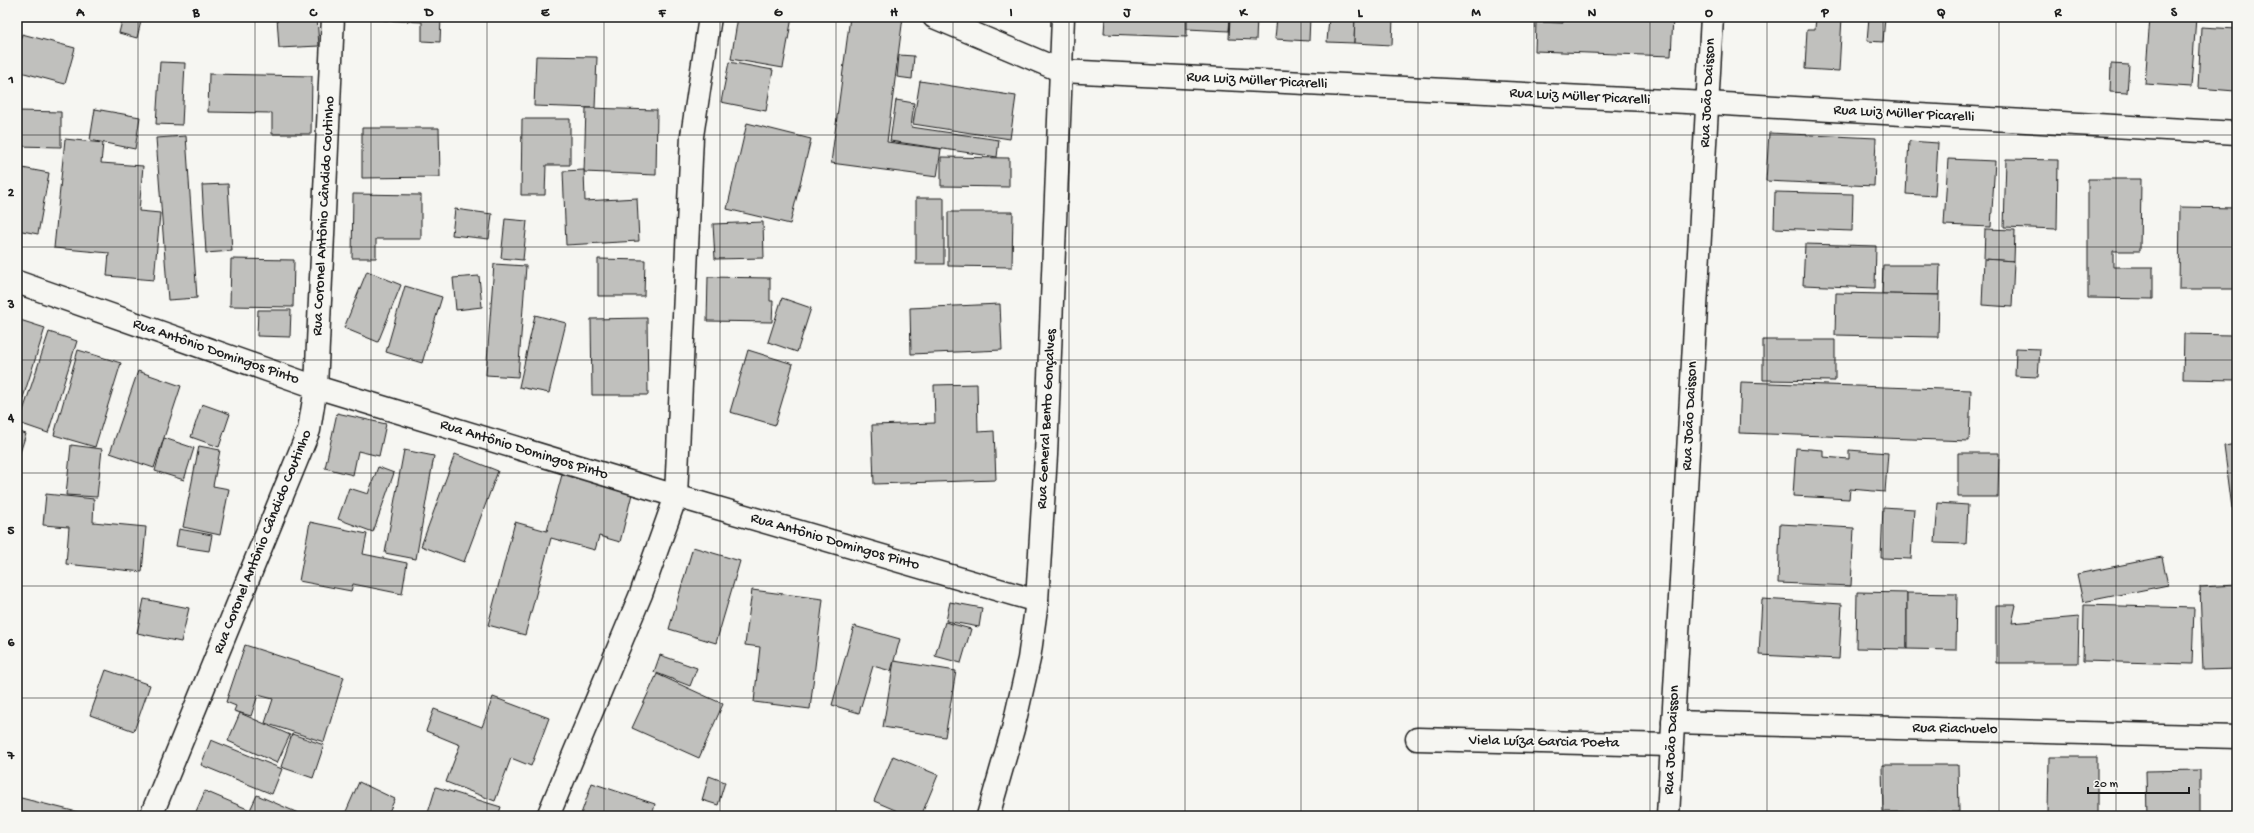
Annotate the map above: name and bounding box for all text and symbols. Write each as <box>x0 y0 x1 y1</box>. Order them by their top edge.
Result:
text: A <box>75 6 85 21</box>
text: B <box>192 6 201 21</box>
text: C <box>308 6 318 21</box>
text: D <box>424 6 434 21</box>
text: E <box>541 6 550 21</box>
text: F <box>658 6 667 21</box>
text: G <box>774 6 783 21</box>
text: H <box>890 6 898 21</box>
text: I <box>1009 6 1013 21</box>
text: J <box>1123 6 1132 21</box>
text: K <box>1238 6 1248 21</box>
text: L <box>1358 6 1364 21</box>
text: M <box>1471 6 1481 21</box>
text: N <box>1588 6 1597 21</box>
text: O <box>1705 6 1713 21</box>
text: P <box>1820 6 1829 21</box>
text: Q <box>1937 6 1946 21</box>
text: R <box>2054 6 2063 21</box>
text: S <box>2171 6 2178 21</box>
street label: Rua João Daisson <box>1696 38 1720 148</box>
street label: Rua Luiz Müller Picarelli <box>1186 68 1328 94</box>
text: 1 <box>7 73 14 88</box>
street label: Rua Luiz Müller Picarelli <box>1509 84 1651 110</box>
street label: Rua Coronel Antônio Cândido Coutinho <box>309 95 339 336</box>
street label: Rua Luiz Müller Picarelli <box>1833 101 1975 127</box>
text: 2 <box>8 186 15 201</box>
text: 3 <box>7 298 15 313</box>
street label: Rua Antônio Domingos Pinto <box>130 315 302 389</box>
street label: Rua General Bento Gonçalves <box>1033 328 1061 510</box>
street label: Rua João Daisson <box>1678 361 1702 471</box>
text: 4 <box>7 411 15 426</box>
street label: Rua Antônio Domingos Pinto <box>438 416 610 484</box>
street label: Rua Coronel Antônio Cândido Coutinho <box>210 427 316 657</box>
street label: Rua Antônio Domingos Pinto <box>748 509 922 575</box>
text: 5 <box>8 524 15 539</box>
text: 6 <box>8 636 15 651</box>
street label: Rua João Daisson <box>1660 685 1684 795</box>
street label: Rua Riachuelo <box>1912 719 1998 739</box>
street label: Viela Luíza Garcia Poeta <box>1468 732 1620 752</box>
text: 7 <box>7 749 16 764</box>
scale bar <box>2088 769 2189 795</box>
text: 20 m <box>2094 778 2119 792</box>

